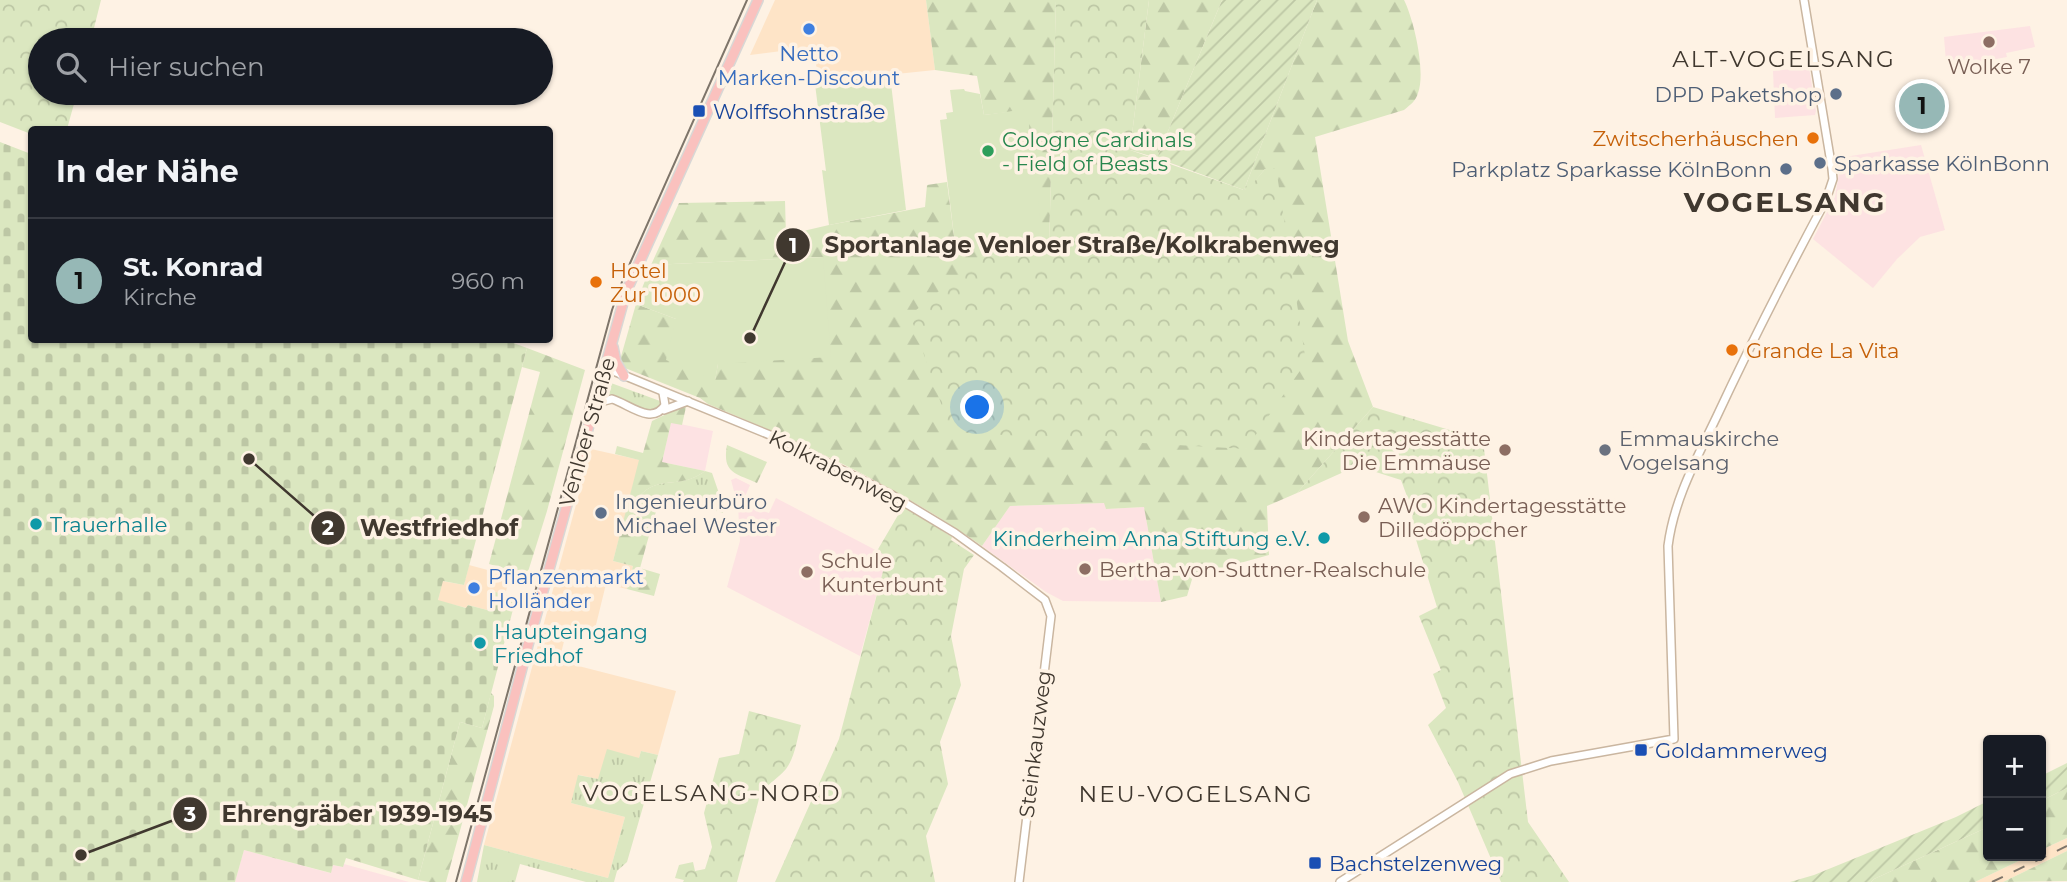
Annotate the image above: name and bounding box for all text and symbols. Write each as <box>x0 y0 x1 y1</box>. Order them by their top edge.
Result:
marker: Netto Marken-Discount <box>801 21 817 37</box>
search box <box>28 28 553 105</box>
marker: Wolke 7 <box>1981 34 1997 50</box>
place label: Netto Marken-Discount <box>718 41 900 90</box>
district label: ALT-VOGELSANG <box>1672 45 1896 73</box>
icon: search <box>52 48 90 86</box>
text: Hier suchen <box>108 51 265 83</box>
place label: Wolke 7 <box>1947 54 2031 79</box>
pin: 1 <box>1899 80 1945 132</box>
place label: DPD Paketshop <box>1655 82 1822 107</box>
marker: DPD Paketshop <box>1828 86 1844 102</box>
place label: Wolffsohnstraße <box>713 99 886 124</box>
marker: Wolffsohnstraße <box>691 103 707 119</box>
place label: Zwitscherhäuschen <box>1592 126 1799 151</box>
place label: Cologne Cardinals - Field of Beasts <box>1002 127 1193 176</box>
marker: Zwitscherhäuschen <box>1805 130 1821 146</box>
marker: Cologne Cardinals - Field of Beasts <box>980 143 996 159</box>
place label: Sparkasse KölnBonn <box>1834 151 2050 176</box>
text: In der Nähe <box>56 153 239 190</box>
marker: Sparkasse KölnBonn <box>1812 155 1828 171</box>
place label: Parkplatz Sparkasse KölnBonn <box>1451 157 1772 182</box>
marker: Parkplatz Sparkasse KölnBonn <box>1778 161 1794 177</box>
district label: VOGELSANG <box>1683 185 1886 219</box>
callout: Sportanlage Venloer Straße/Kolkrabenweg <box>776 223 1354 267</box>
text: Sportanlage Venloer Straße/Kolkrabenweg <box>824 231 1340 259</box>
text: 1 <box>789 233 797 258</box>
text: St. Konrad <box>123 251 263 283</box>
place label: Hotel Zur 1000 <box>610 258 701 307</box>
text: 1 <box>74 267 84 295</box>
text: 960 m <box>451 267 525 295</box>
marker: Hotel Zur 1000 <box>588 274 604 290</box>
text: Kirche <box>123 283 197 311</box>
place label: Grande La Vita <box>1746 338 1899 363</box>
marker: Grande La Vita <box>1724 342 1740 358</box>
street label: Venloer Straße <box>554 355 620 509</box>
your location <box>960 390 994 424</box>
street label: Kolkrabenweg <box>765 424 911 516</box>
place label: Kindertagesstätte Die Emmäuse <box>1303 426 1491 475</box>
place label: Emmauskirche Vogelsang <box>1619 426 1779 475</box>
marker: Kindertagesstätte Die Emmäuse <box>1497 442 1513 458</box>
marker: Emmauskirche Vogelsang <box>1597 442 1613 458</box>
place label: Ingenieurbüro Michael Wester <box>615 489 777 538</box>
place label: AWO Kindertagesstätte Dilledöppcher <box>1378 493 1626 542</box>
marker: Ingenieurbüro Michael Wester <box>593 505 609 521</box>
callout: Westfriedhof <box>310 506 532 550</box>
marker: AWO Kindertagesstätte Dilledöppcher <box>1356 509 1372 525</box>
place label: Trauerhalle <box>50 512 167 537</box>
text: Westfriedhof <box>360 514 519 542</box>
text: 2 <box>322 515 334 540</box>
marker: Trauerhalle <box>28 516 44 532</box>
place label: Kinderheim Anna Stiftung e.V. <box>993 526 1310 551</box>
marker: Kinderheim Anna Stiftung e.V. <box>1316 530 1332 546</box>
place label: Schule Kunterbunt <box>821 548 944 597</box>
place label: Bertha-von-Suttner-Realschule <box>1099 557 1426 582</box>
marker: Bertha-von-Suttner-Realschule <box>1077 561 1093 577</box>
place label: Pflanzenmarkt Holländer <box>488 564 644 613</box>
marker: Schule Kunterbunt <box>799 564 815 580</box>
marker: Pflanzenmarkt Holländer <box>466 580 482 596</box>
place label: Haupteingang Friedhof <box>494 619 648 668</box>
marker: Haupteingang Friedhof <box>472 635 488 651</box>
street label: Steinkauzweg <box>1014 669 1056 819</box>
map controls <box>1983 735 2046 861</box>
button: + <box>1983 735 2046 798</box>
place label: Goldammerweg <box>1655 738 1828 763</box>
marker: Goldammerweg <box>1633 742 1649 758</box>
district label: VOGELSANG-NORD <box>583 779 841 807</box>
district label: NEU-VOGELSANG <box>1078 780 1314 808</box>
callout: Ehrengräber 1939-1945 <box>173 792 507 836</box>
button: − <box>1983 798 2046 861</box>
text: Ehrengräber 1939-1945 <box>221 800 493 828</box>
text: 3 <box>183 802 196 827</box>
place label: Bachstelzenweg <box>1329 851 1502 876</box>
marker: Bachstelzenweg <box>1307 855 1323 871</box>

